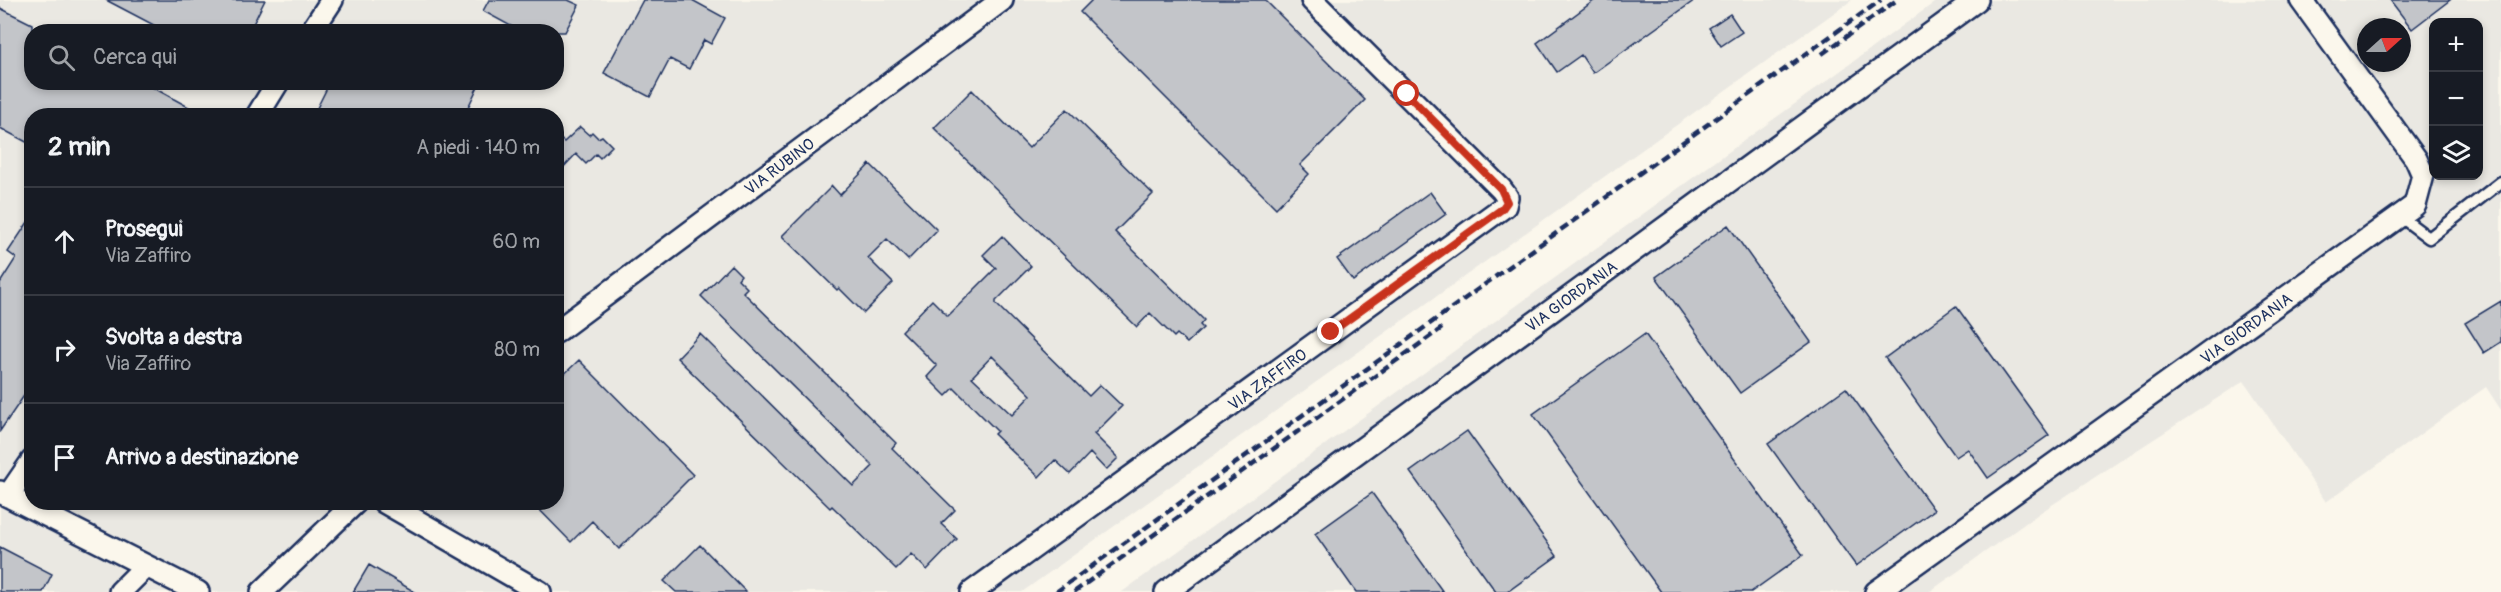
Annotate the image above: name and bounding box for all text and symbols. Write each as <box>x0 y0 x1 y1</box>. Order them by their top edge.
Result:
north arrow <box>2357 18 2411 72</box>
map controls <box>2429 18 2483 180</box>
button: + <box>2429 18 2483 72</box>
search box <box>24 24 564 90</box>
icon: search <box>45 41 78 74</box>
text: Cerca qui <box>93 43 177 71</box>
button: − <box>2429 72 2483 126</box>
route start <box>1393 80 1419 106</box>
button: layers <box>2429 126 2483 180</box>
text: 2 min <box>48 131 110 163</box>
street label: VIA RUBINO <box>741 134 819 200</box>
text: A piedi · 140 m <box>416 135 540 160</box>
text: Prosegui <box>105 215 183 243</box>
icon: ahead <box>48 225 81 258</box>
text: 60 m <box>493 229 540 254</box>
text: Via Zaffiro <box>105 243 191 268</box>
street label: VIA GIORDANIA <box>1522 257 1621 337</box>
street label: VIA GIORDANIA <box>2197 289 2296 369</box>
route end <box>1317 318 1343 344</box>
text: Svolta a destra <box>105 323 242 351</box>
icon: right <box>48 333 81 366</box>
text: 80 m <box>494 337 540 362</box>
street label: VIA ZAFFIRO <box>1224 345 1311 415</box>
text: Via Zaffiro <box>105 351 191 376</box>
icon: arrive <box>48 441 81 474</box>
text: Arrivo a destinazione <box>105 443 298 471</box>

